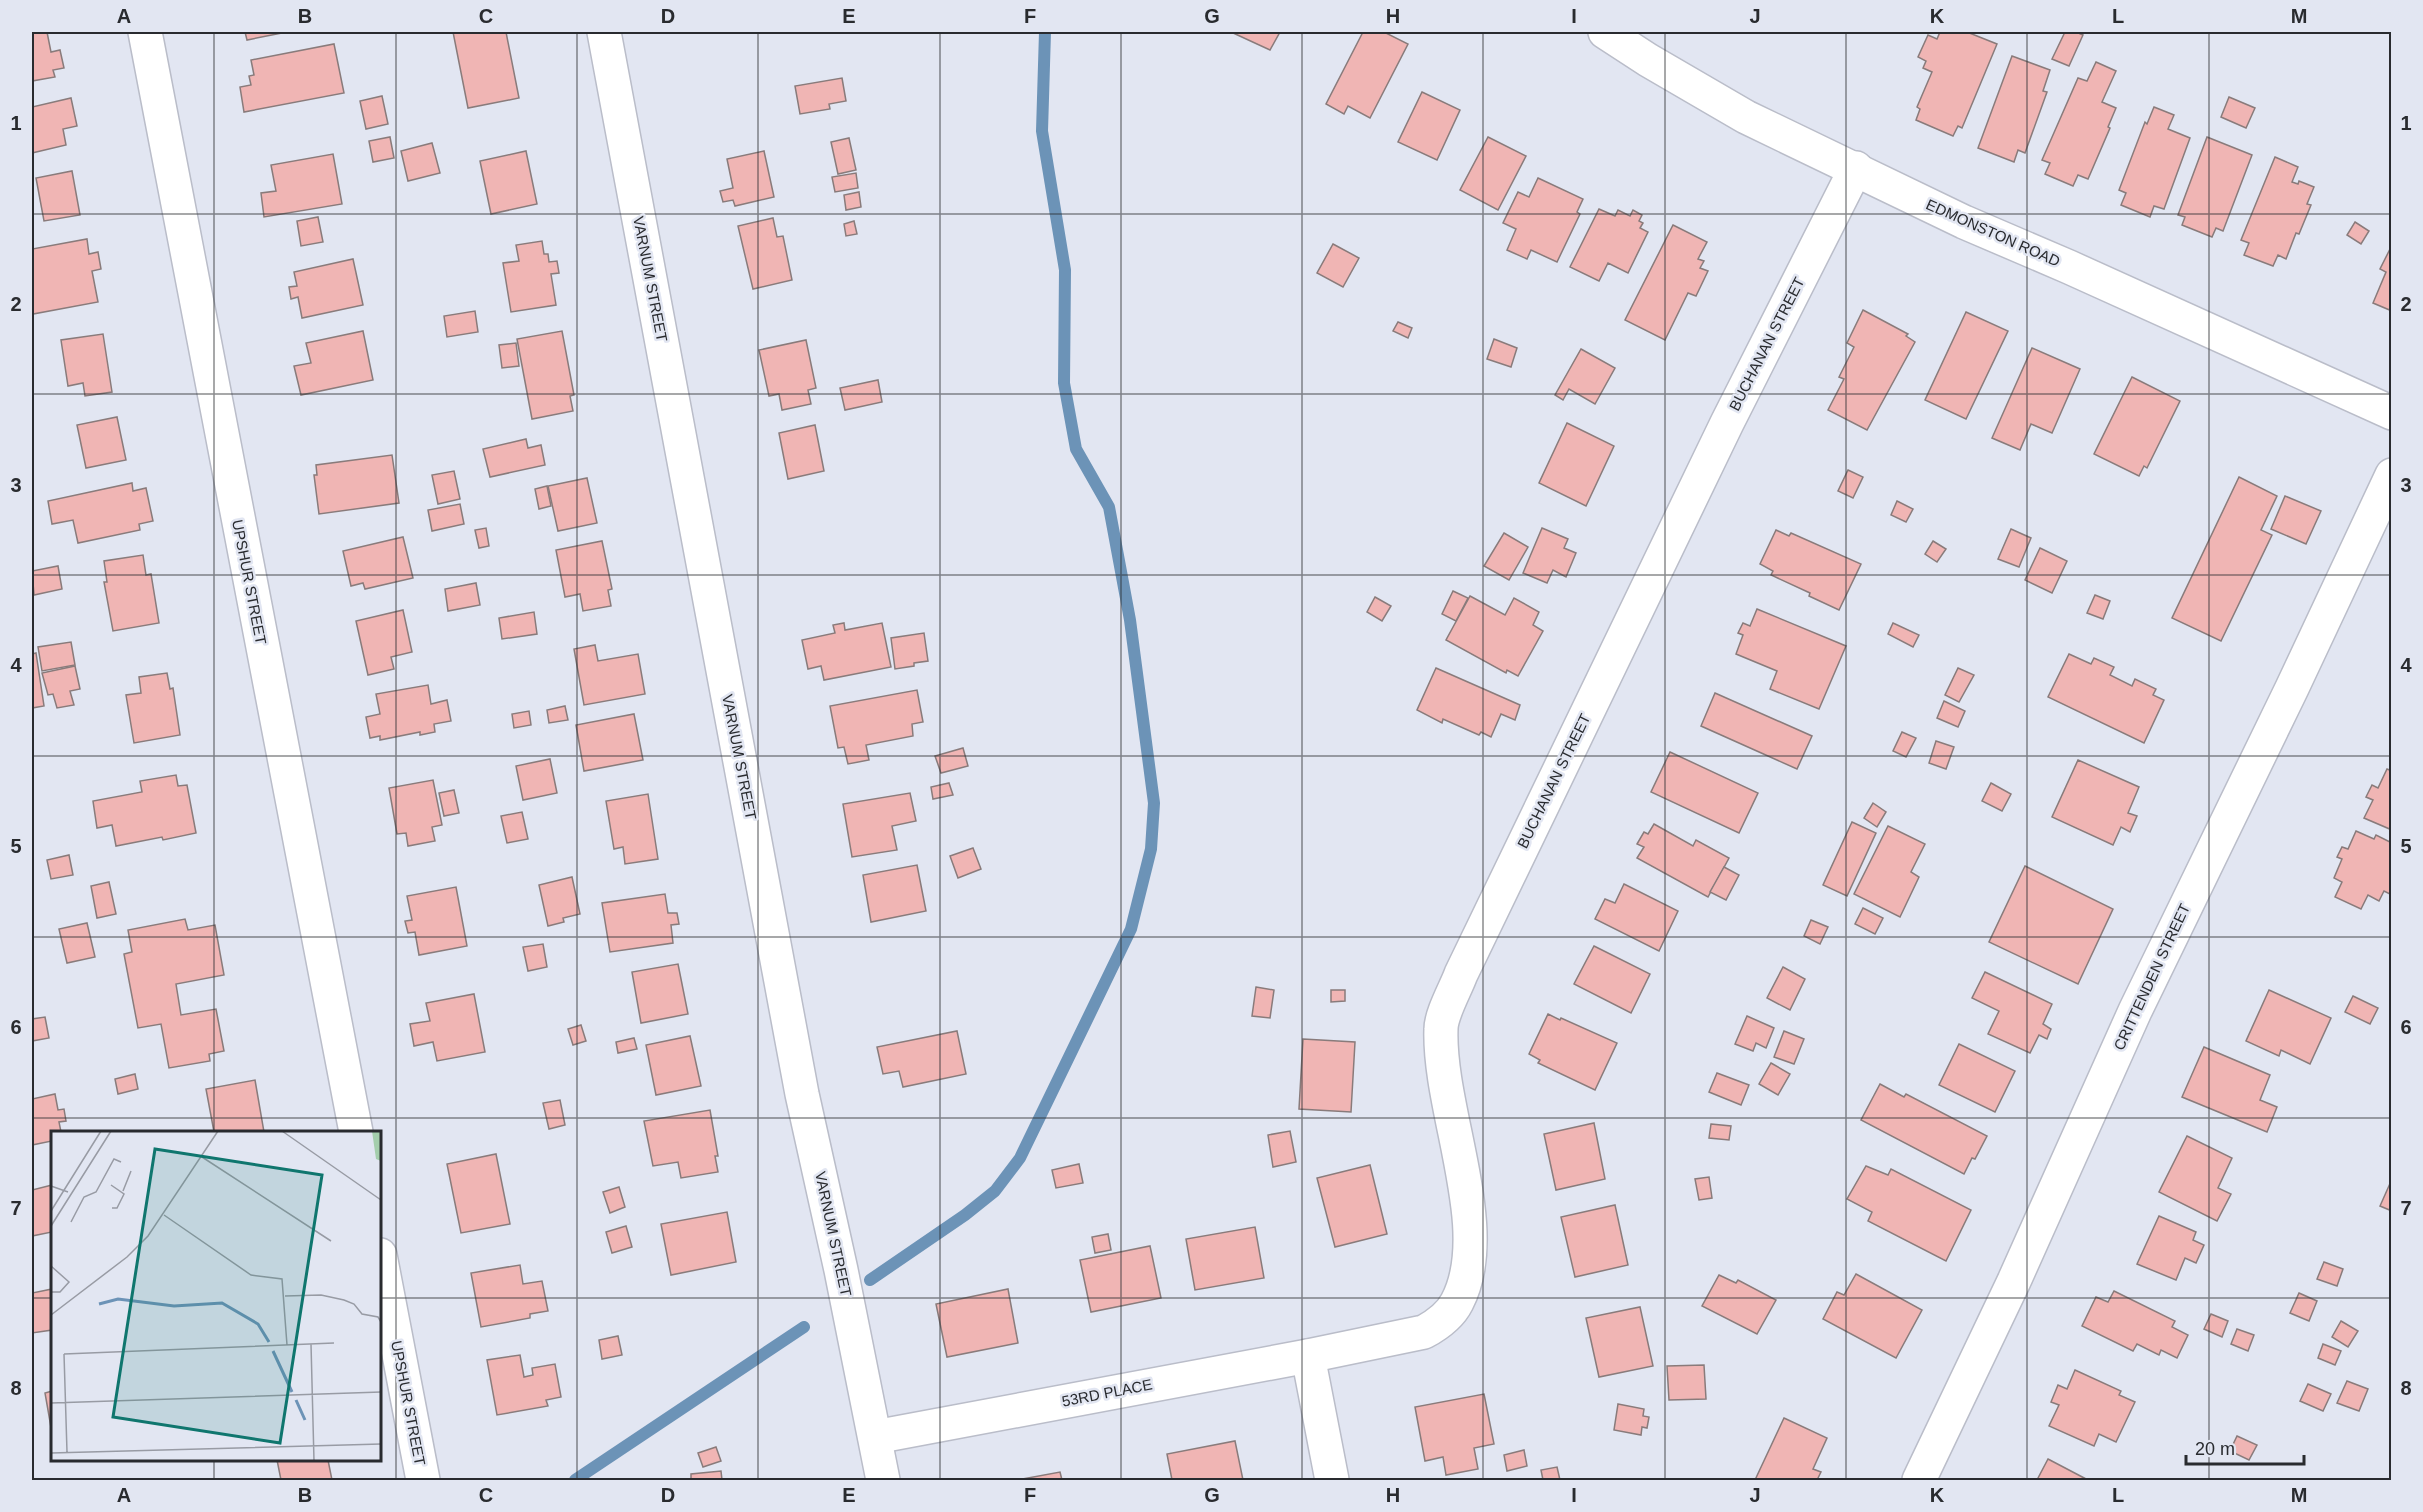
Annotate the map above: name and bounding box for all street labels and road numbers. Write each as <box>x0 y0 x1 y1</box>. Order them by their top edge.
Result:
street label: EDMONSTON ROAD <box>1924 195 2063 270</box>
street label: VARNUM STREET <box>630 215 671 343</box>
street label: BUCHANAN STREET <box>1725 274 1808 413</box>
street label: UPSHUR STREET <box>229 518 270 646</box>
street label: VARNUM STREET <box>719 693 760 821</box>
street label: BUCHANAN STREET <box>1514 711 1594 851</box>
street label: CRITTENDEN STREET <box>2110 901 2193 1053</box>
street label: VARNUM STREET <box>812 1170 855 1298</box>
street label: UPSHUR STREET <box>388 1339 429 1467</box>
street label: 53RD PLACE <box>1060 1375 1154 1410</box>

